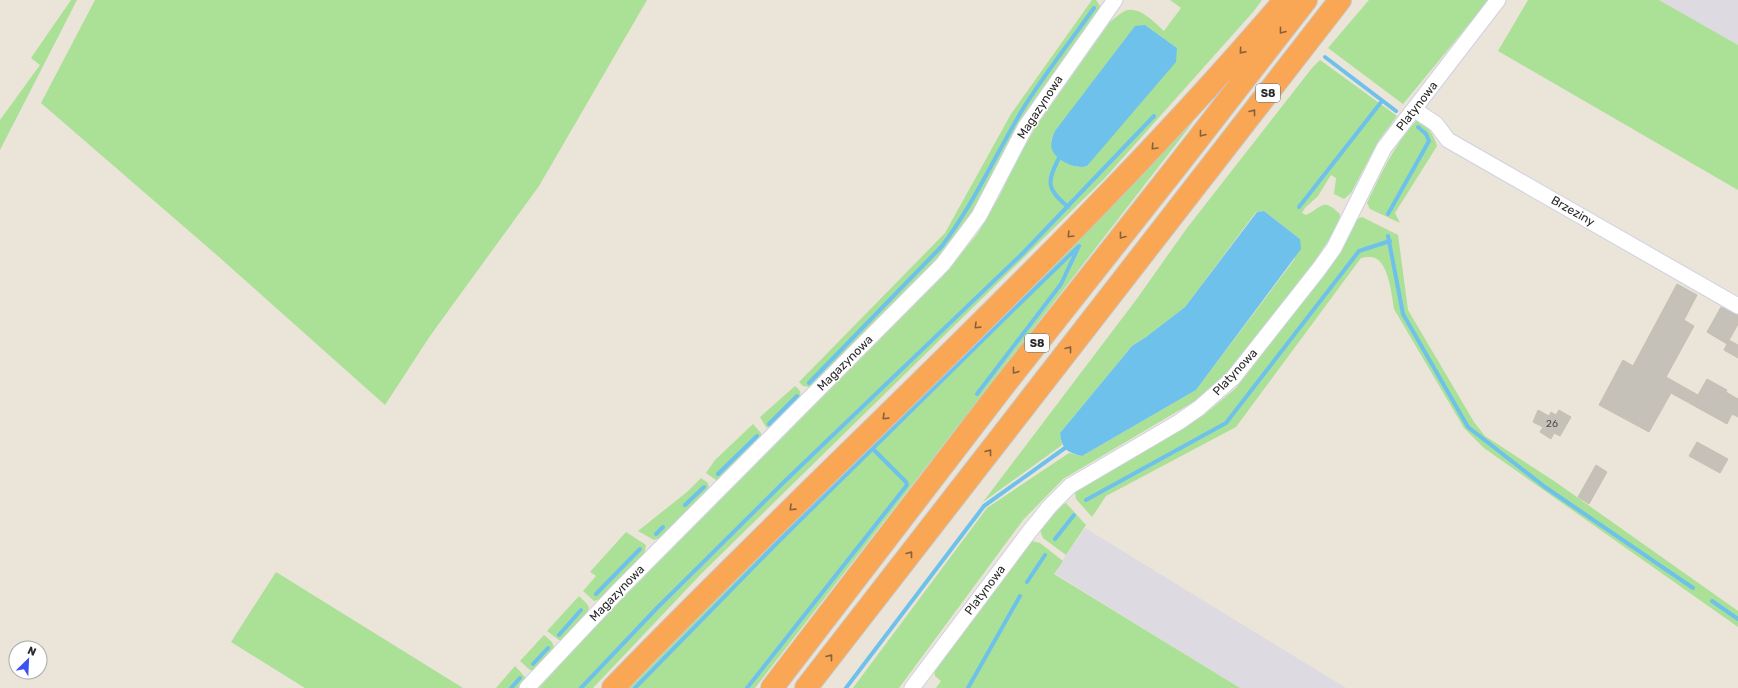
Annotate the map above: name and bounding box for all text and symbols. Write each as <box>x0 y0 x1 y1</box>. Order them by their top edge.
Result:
one-way arrow <box>1279 27 1287 34</box>
one-way arrow <box>1239 46 1246 54</box>
street label: Magazynowa <box>1014 73 1066 141</box>
street label: Platynowa <box>1393 79 1441 133</box>
road number: S8 <box>1256 84 1280 102</box>
one-way arrow <box>1249 109 1256 116</box>
one-way arrow <box>1200 130 1207 137</box>
one-way arrow <box>1151 142 1159 150</box>
street label: Brzeziny <box>1549 193 1598 229</box>
one-way arrow <box>1067 230 1075 238</box>
one-way arrow <box>1120 232 1127 239</box>
one-way arrow <box>974 321 982 329</box>
street label: Magazynowa <box>814 332 876 394</box>
road number: S8 <box>1025 334 1049 352</box>
one-way arrow <box>1064 346 1071 353</box>
street label: Platynowa <box>1210 346 1260 398</box>
one-way arrow <box>1013 367 1020 374</box>
one-way arrow <box>882 412 890 420</box>
house number: 26 <box>1546 418 1558 430</box>
one-way arrow <box>984 449 991 456</box>
one-way arrow <box>789 503 797 511</box>
one-way arrow <box>905 552 912 559</box>
street label: Magazynowa <box>587 562 647 624</box>
street label: Platynowa <box>962 562 1008 618</box>
north arrow <box>8 640 48 680</box>
text: N <box>26 644 38 659</box>
one-way arrow <box>825 655 832 662</box>

